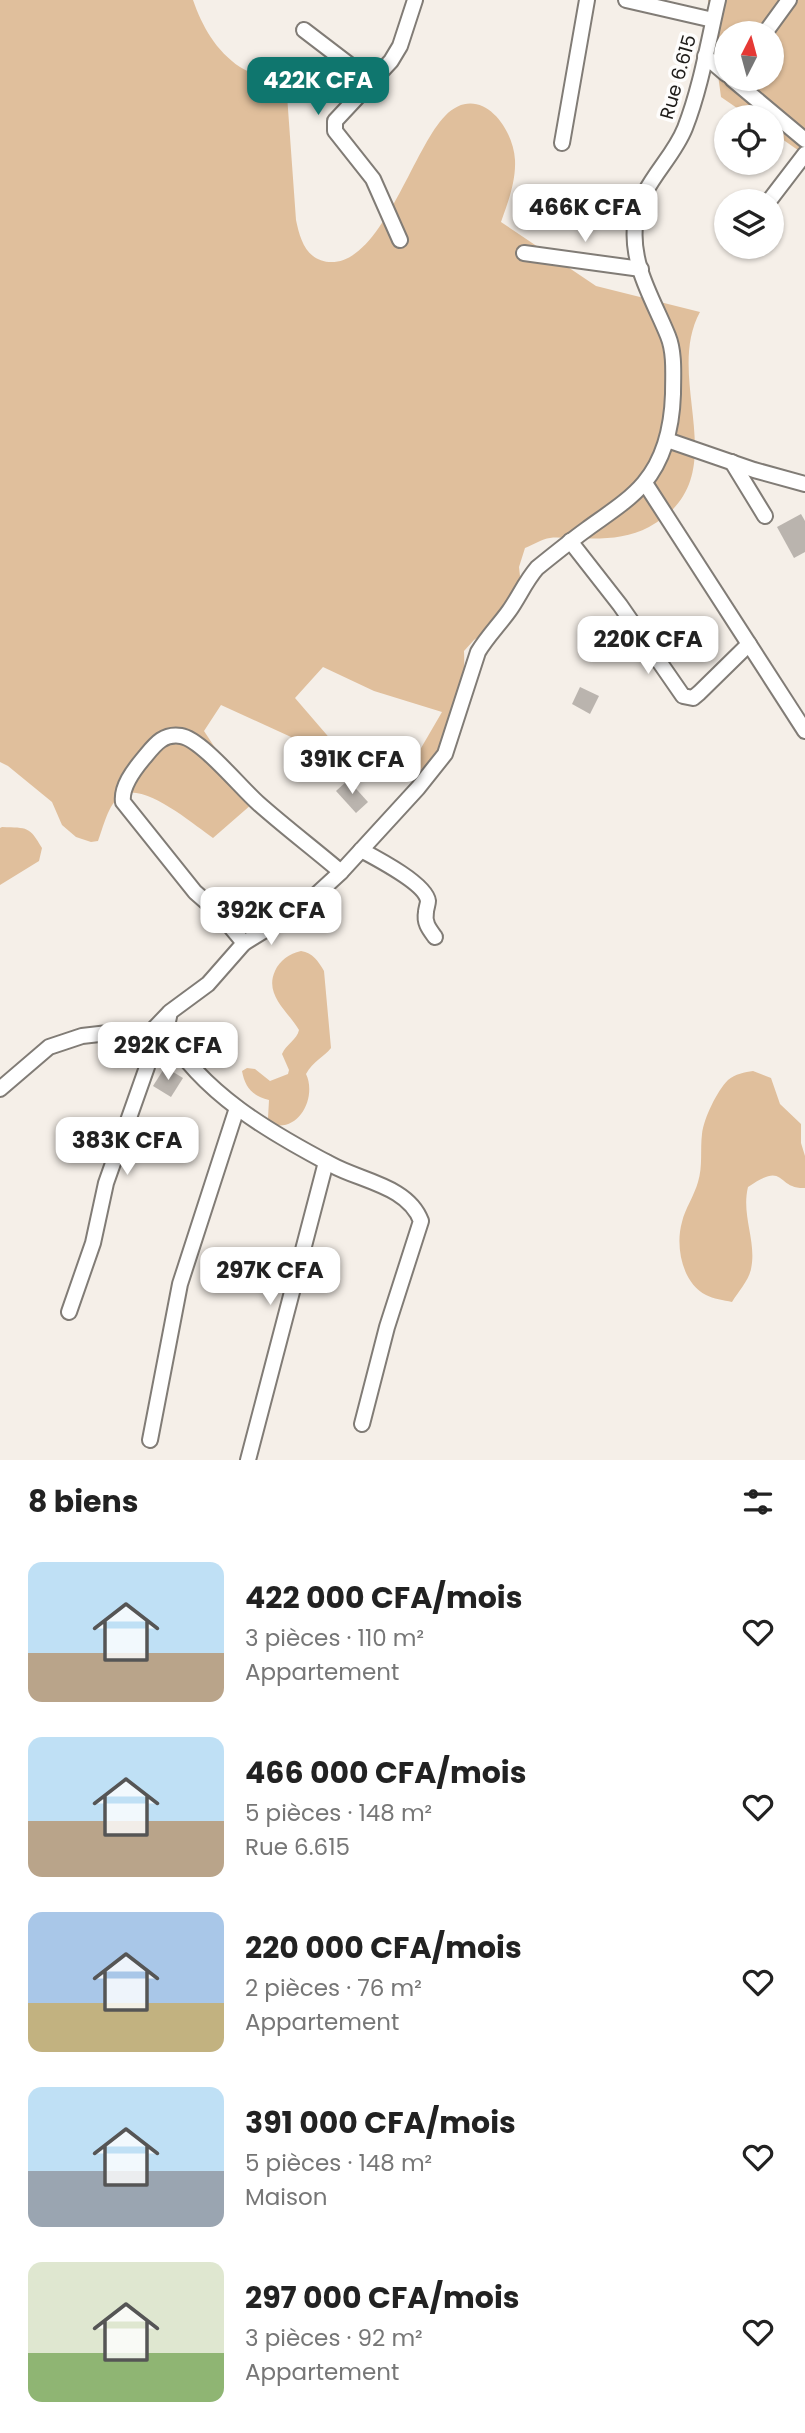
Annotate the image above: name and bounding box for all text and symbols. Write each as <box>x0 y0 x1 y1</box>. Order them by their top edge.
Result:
north arrow <box>714 21 784 91</box>
map controls <box>714 21 784 259</box>
street label: Rue 6.615 <box>653 32 703 122</box>
pin: 422K CFA <box>246 58 390 117</box>
text: 422K CFA <box>263 64 373 96</box>
button: locate <box>714 105 784 175</box>
pin: 466K CFA <box>513 184 657 244</box>
button: layers <box>714 189 784 259</box>
text: 466K CFA <box>529 191 641 223</box>
pin: 220K CFA <box>576 616 720 676</box>
text: 220K CFA <box>593 623 703 655</box>
pin: 391K CFA <box>280 736 424 796</box>
text: 391K CFA <box>300 743 404 775</box>
pin: 392K CFA <box>199 888 343 947</box>
text: 392K CFA <box>216 894 326 926</box>
pin: 292K CFA <box>96 1023 240 1082</box>
text: 292K CFA <box>114 1029 222 1061</box>
pin: 383K CFA <box>55 1118 199 1177</box>
text: 383K CFA <box>72 1124 182 1156</box>
pin: 297K CFA <box>198 1248 342 1307</box>
text: 297K CFA <box>216 1254 324 1286</box>
text: 8 biens <box>28 1480 138 1523</box>
icon: filters <box>739 1483 777 1521</box>
text: 422 000 CFA/mois <box>245 1576 522 1619</box>
icon: home <box>84 1590 168 1674</box>
icon: heart <box>739 1613 777 1651</box>
text: 3 pièces · 110 m² <box>245 1622 424 1654</box>
text: Appartement <box>245 1656 399 1688</box>
text: 466 000 CFA/mois <box>245 1751 526 1794</box>
icon: home <box>84 1765 168 1849</box>
icon: heart <box>739 1788 777 1826</box>
text: 5 pièces · 148 m² <box>245 1797 432 1829</box>
text: Rue 6.615 <box>245 1831 350 1863</box>
text: 220 000 CFA/mois <box>245 1926 522 1969</box>
icon: home <box>84 1940 168 2024</box>
icon: heart <box>739 1963 777 2001</box>
text: 2 pièces · 76 m² <box>245 1972 422 2004</box>
text: Appartement <box>245 2006 399 2038</box>
text: 391 000 CFA/mois <box>245 2101 516 2144</box>
icon: home <box>84 2115 168 2199</box>
icon: heart <box>739 2138 777 2176</box>
text: 5 pièces · 148 m² <box>245 2147 432 2179</box>
text: Maison <box>245 2181 327 2213</box>
text: 297 000 CFA/mois <box>245 2276 519 2319</box>
icon: home <box>84 2290 168 2374</box>
icon: heart <box>739 2313 777 2351</box>
text: 3 pièces · 92 m² <box>245 2322 423 2354</box>
text: Appartement <box>245 2356 399 2388</box>

